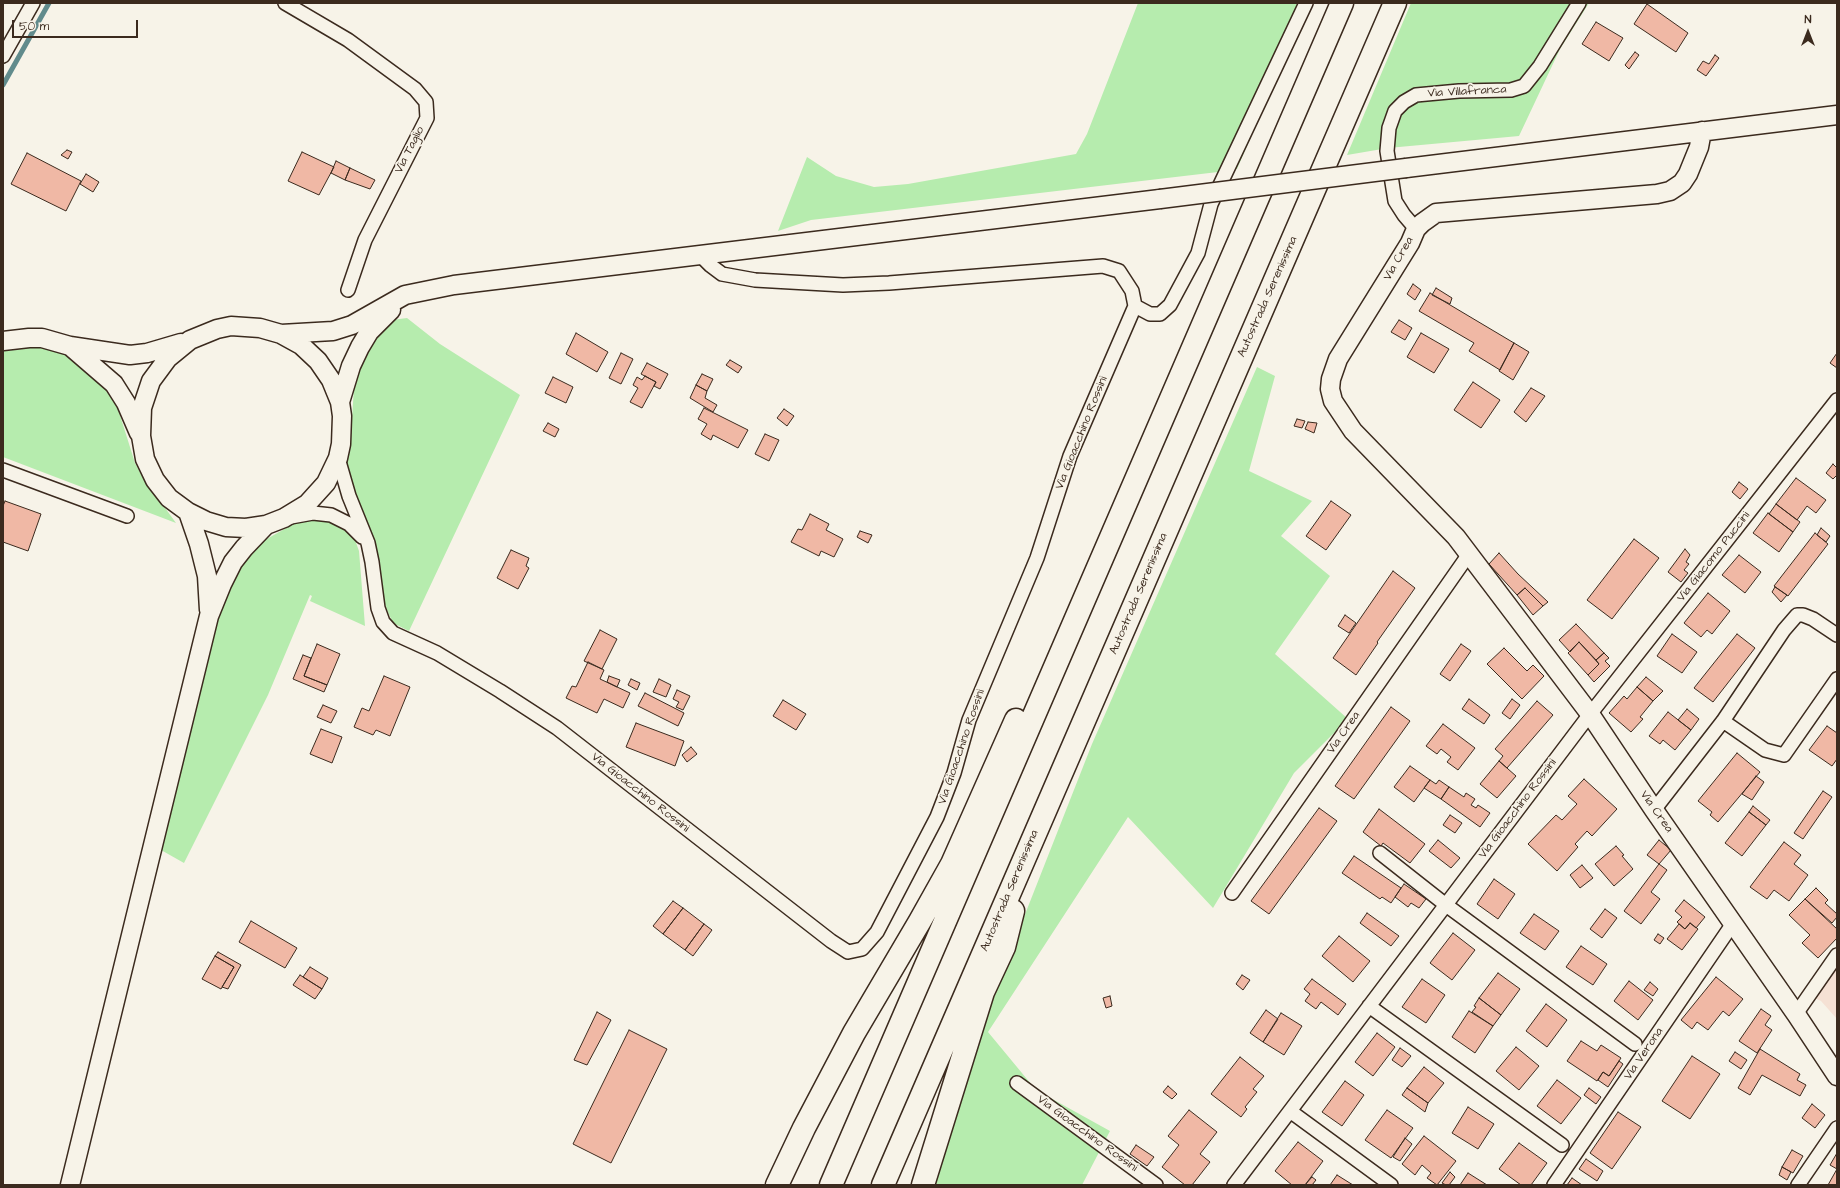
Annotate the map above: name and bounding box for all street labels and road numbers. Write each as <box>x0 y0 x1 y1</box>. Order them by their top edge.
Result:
street label: Via Villafranca <box>1427 83 1507 101</box>
street label: Via Taglio <box>392 124 428 176</box>
street label: Autostrada Serenissima <box>1235 234 1301 360</box>
street label: Via Crea <box>1381 235 1417 283</box>
street label: Via Gioacchino Rossini <box>1053 374 1111 492</box>
street label: Via Giacomo Puccini <box>1674 509 1754 605</box>
street label: Autostrada Serenissima <box>1107 531 1171 657</box>
street label: Via Gioacchino Rossini <box>936 688 988 806</box>
street label: Via Crea <box>1324 709 1364 757</box>
street label: Via Gioacchino Rossini <box>588 750 692 836</box>
street label: Via Gioacchino Rossini <box>1476 756 1560 862</box>
street label: Via Crea <box>1636 788 1676 836</box>
street label: Autostrada Serenissima <box>978 828 1042 954</box>
street label: Via Verona <box>1621 1025 1667 1083</box>
street label: Via Gioacchino Rossini <box>1034 1093 1140 1175</box>

